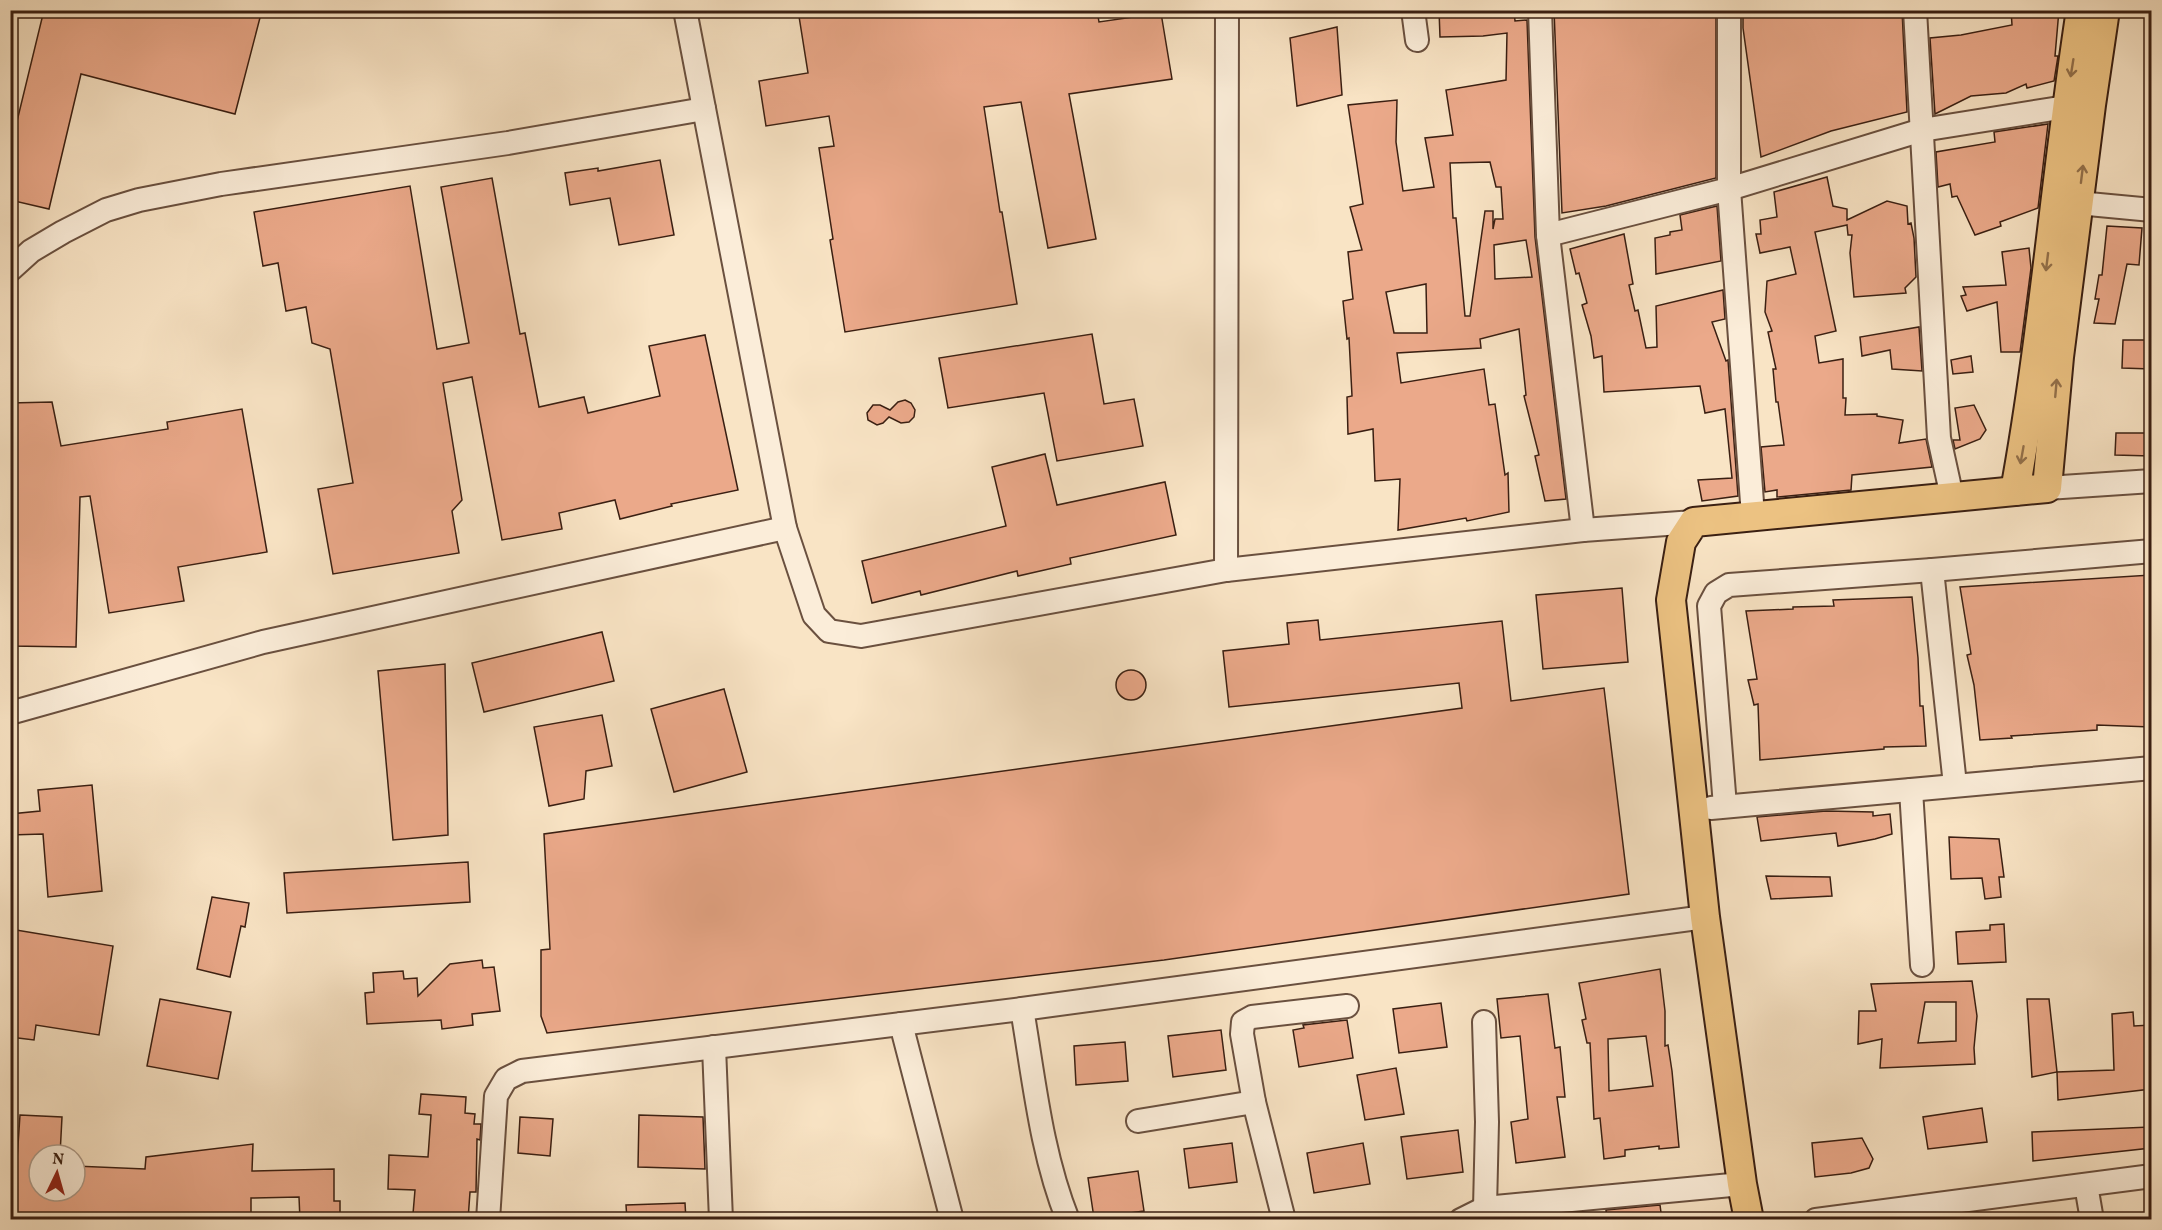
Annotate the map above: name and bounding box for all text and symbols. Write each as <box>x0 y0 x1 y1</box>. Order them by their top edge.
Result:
one-way arrow <box>2066 58 2077 78</box>
one-way arrow <box>2076 164 2087 184</box>
one-way arrow <box>2041 251 2052 271</box>
one-way arrow <box>2051 379 2062 399</box>
one-way arrow <box>2016 445 2027 464</box>
north arrow <box>27 1143 87 1203</box>
text: N <box>51 1149 65 1172</box>

